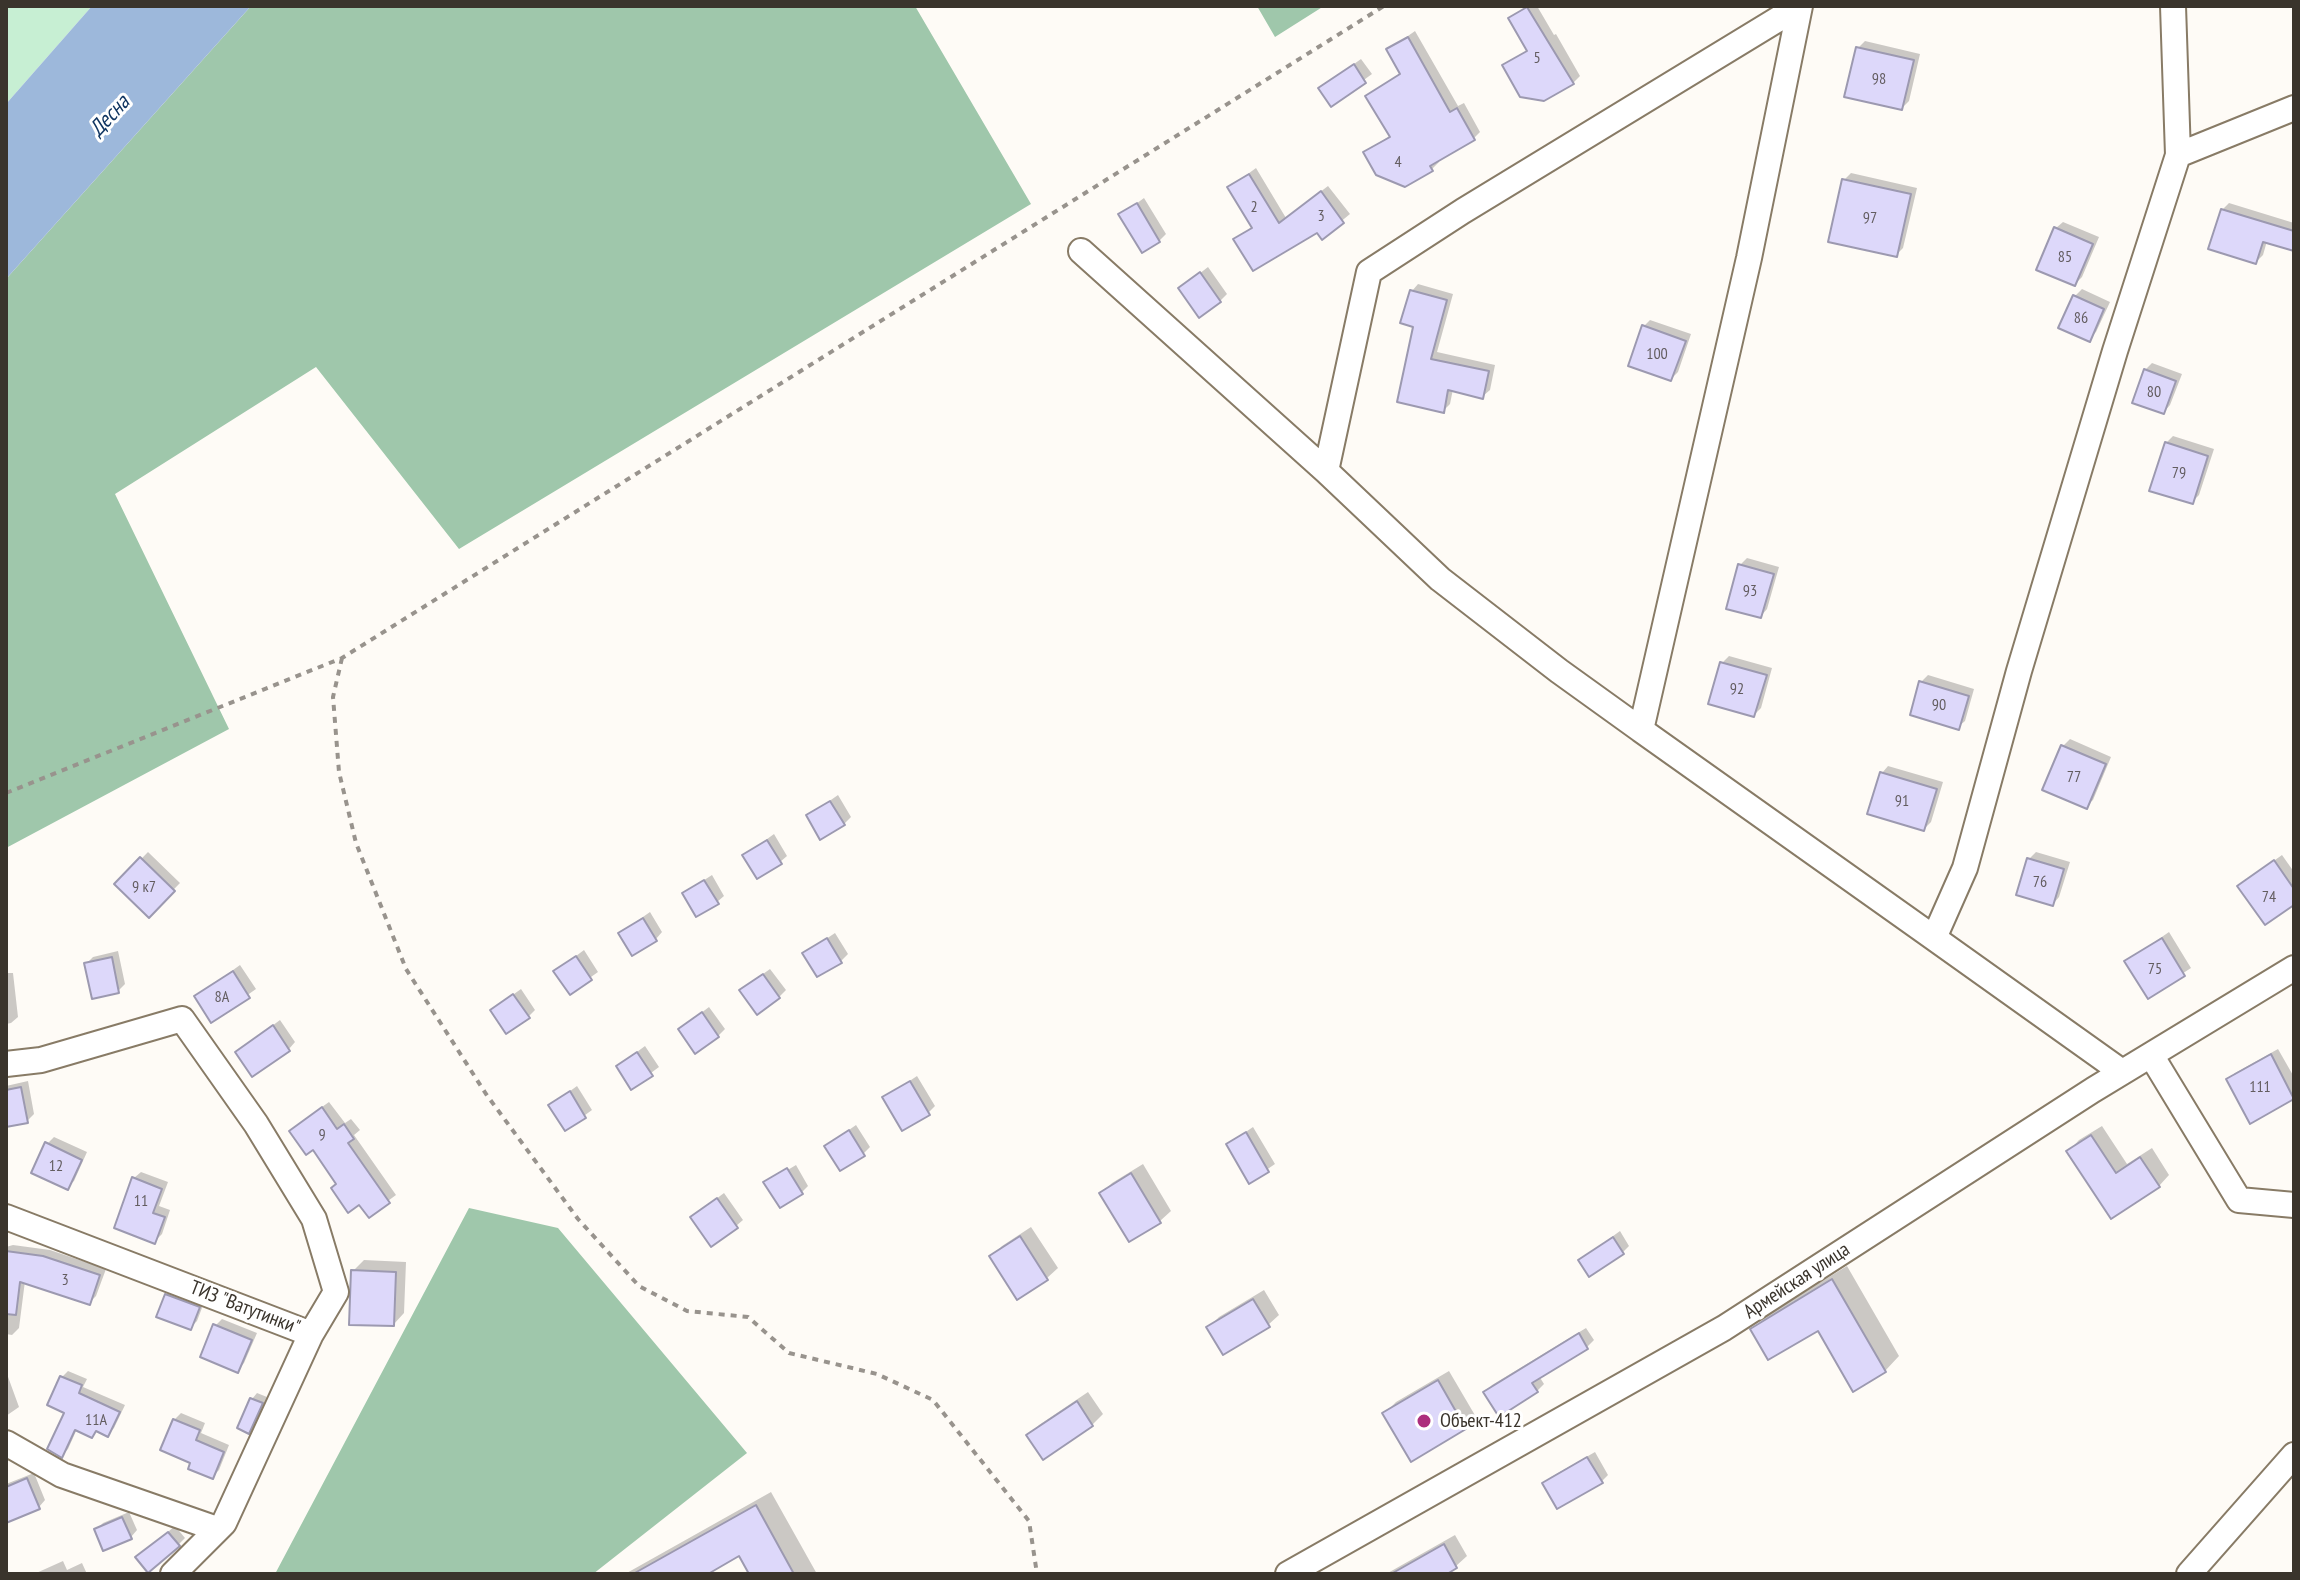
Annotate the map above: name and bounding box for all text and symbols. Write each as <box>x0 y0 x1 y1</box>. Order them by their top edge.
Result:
house number: 5 <box>1533 48 1541 68</box>
house number: 98 <box>1872 69 1886 89</box>
water label: Десна <box>84 90 136 142</box>
house number: 4 <box>1394 152 1402 172</box>
house number: 2 <box>1250 197 1258 217</box>
house number: 3 <box>1317 206 1325 226</box>
house number: 97 <box>1863 208 1877 228</box>
house number: 85 <box>2058 247 2072 267</box>
house number: 86 <box>2074 308 2088 328</box>
house number: 100 <box>1646 344 1668 364</box>
house number: 80 <box>2147 382 2161 402</box>
house number: 79 <box>2172 463 2186 483</box>
house number: 93 <box>1743 581 1757 601</box>
house number: 92 <box>1730 679 1744 699</box>
house number: 90 <box>1932 695 1946 715</box>
house number: 77 <box>2067 767 2081 787</box>
house number: 91 <box>1895 791 1909 811</box>
house number: 76 <box>2033 872 2047 892</box>
house number: 9 к7 <box>132 877 156 897</box>
house number: 74 <box>2262 887 2276 907</box>
house number: 75 <box>2148 959 2162 979</box>
house number: 8А <box>215 987 229 1007</box>
house number: 111 <box>2249 1077 2271 1097</box>
house number: 9 <box>318 1125 326 1145</box>
house number: 12 <box>49 1156 63 1176</box>
house number: 11 <box>134 1191 148 1211</box>
street label: Армейская улица <box>1740 1238 1854 1324</box>
house number: 3 <box>61 1270 69 1290</box>
street label: ТИЗ "Ватутинки" <box>187 1276 303 1340</box>
place label: Объект-412 <box>1440 1409 1522 1433</box>
house number: 11А <box>85 1410 107 1430</box>
marker: Объект-412 <box>1415 1412 1433 1430</box>

